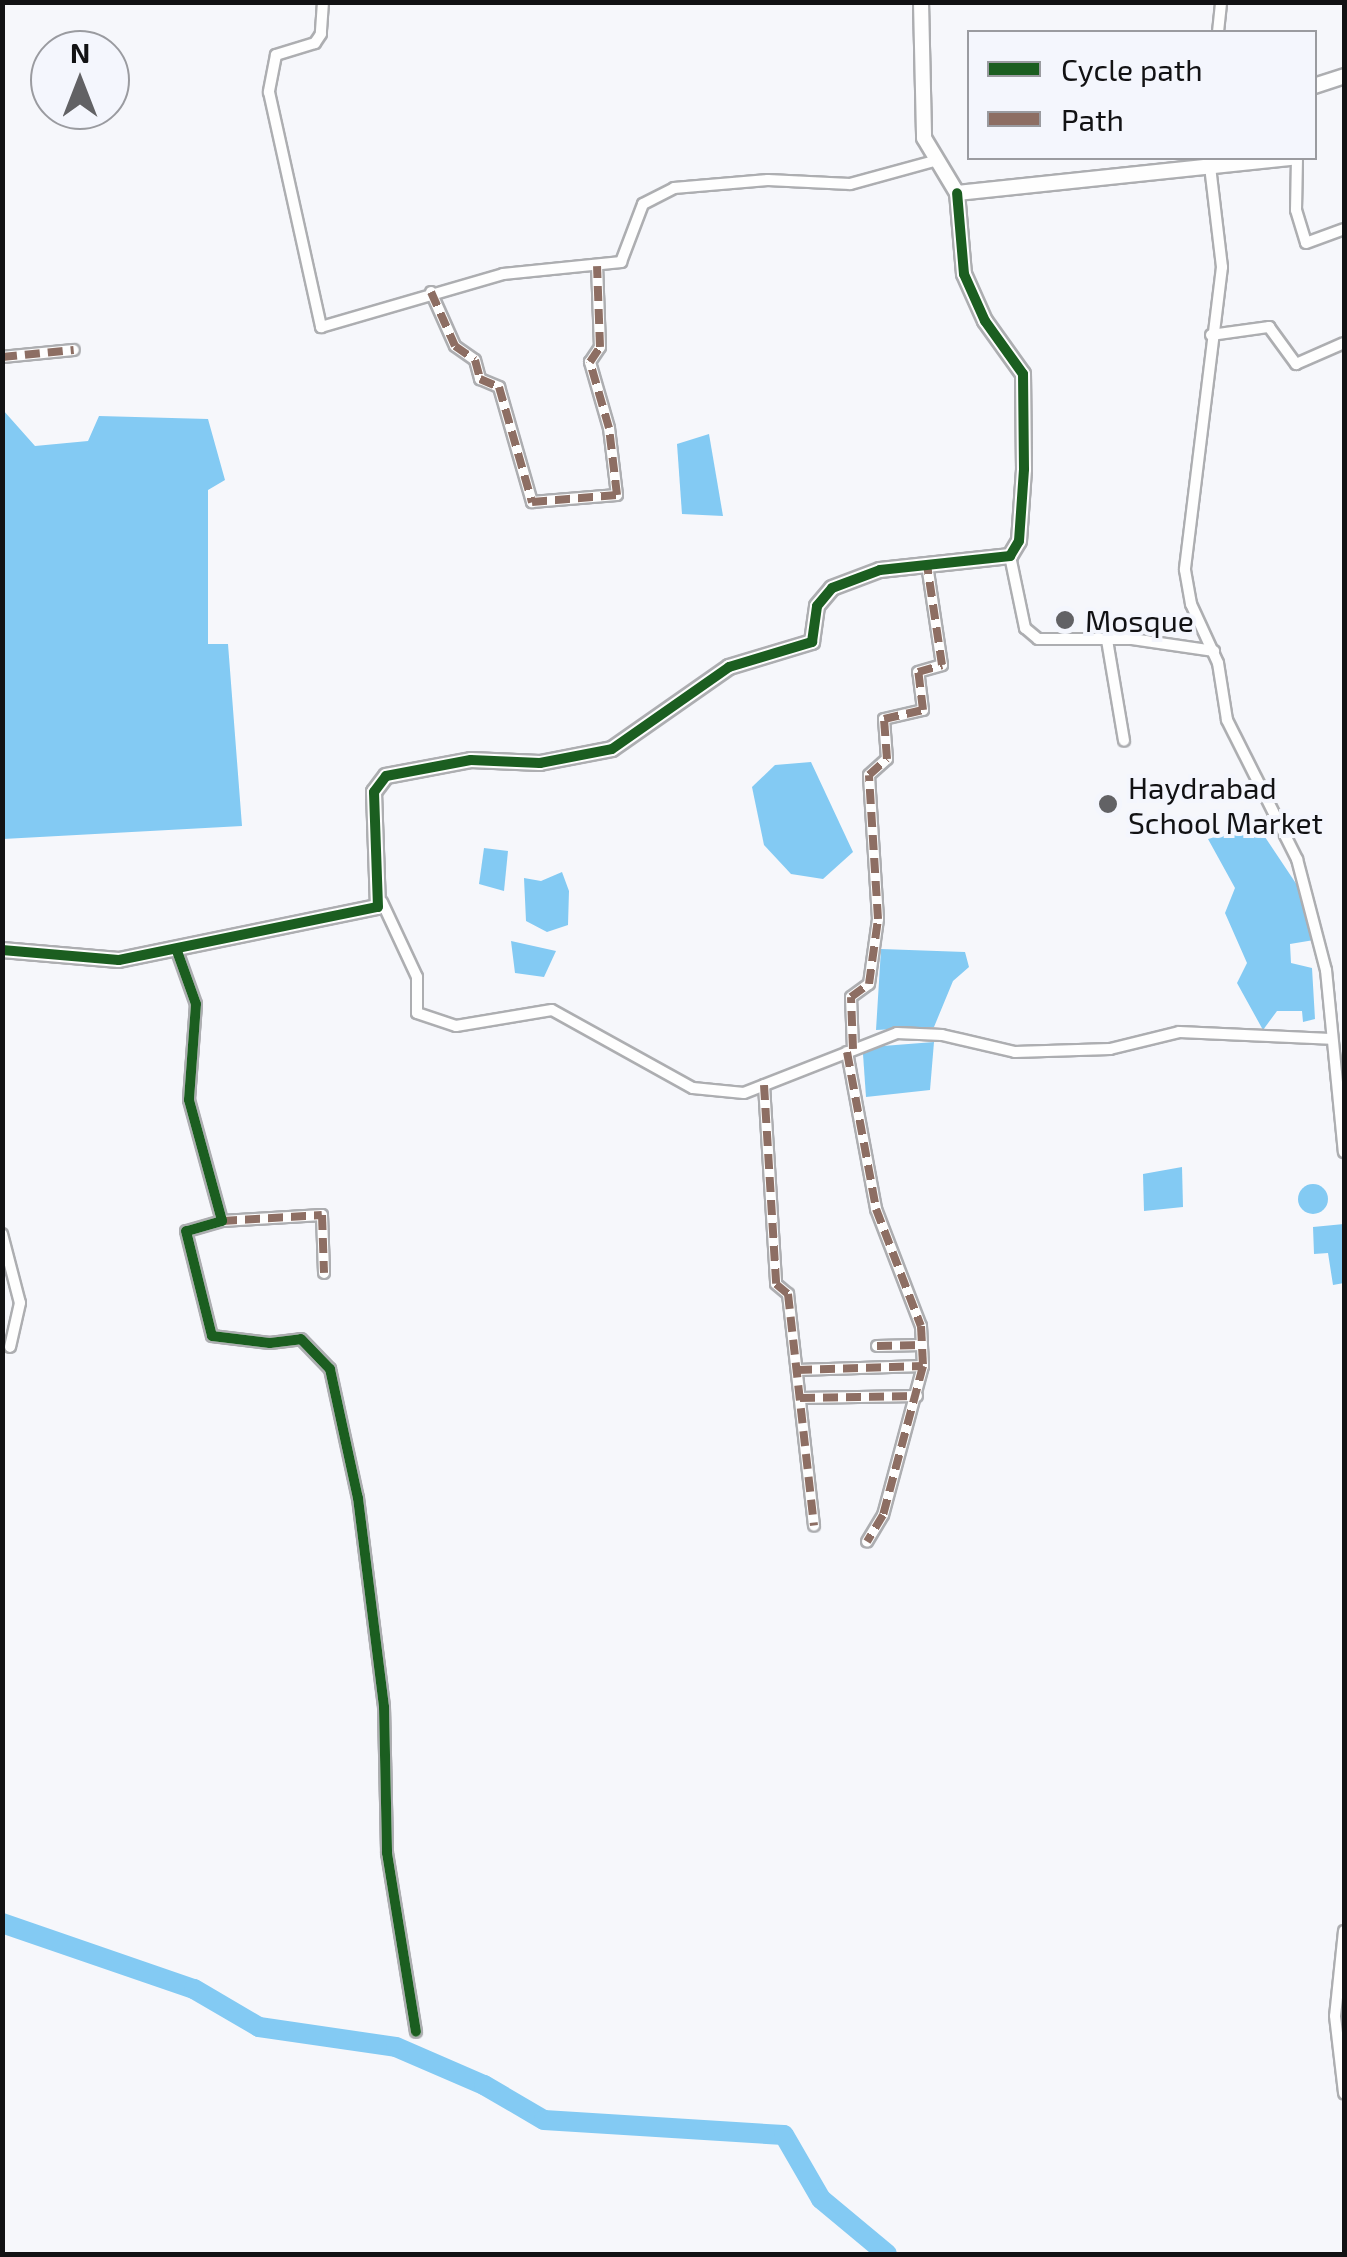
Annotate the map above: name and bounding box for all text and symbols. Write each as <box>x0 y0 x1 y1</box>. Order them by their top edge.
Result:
north arrow <box>30 30 130 130</box>
legend <box>967 30 1317 160</box>
text: N <box>70 35 90 69</box>
text: Cycle path <box>1061 51 1203 87</box>
text: Path <box>1061 101 1124 137</box>
place label: Mosque <box>1085 602 1194 638</box>
marker: Mosque <box>1054 609 1076 631</box>
place label: Haydrabad School Market <box>1128 769 1324 840</box>
marker: Haydrabad School Market <box>1097 793 1119 815</box>

